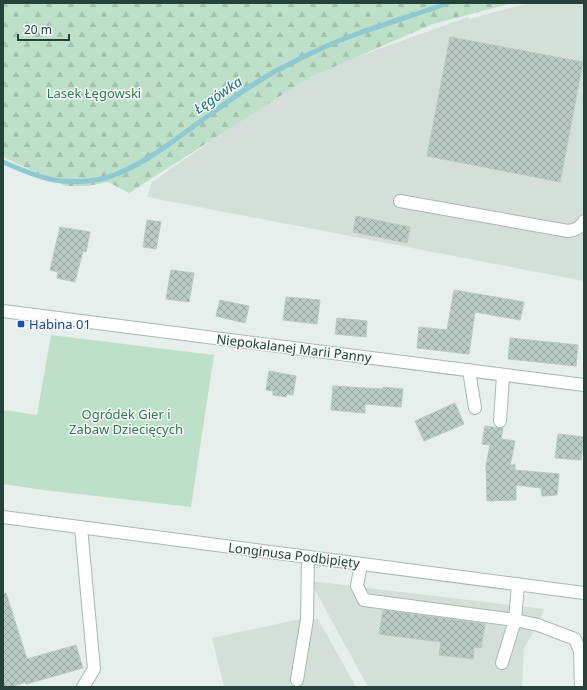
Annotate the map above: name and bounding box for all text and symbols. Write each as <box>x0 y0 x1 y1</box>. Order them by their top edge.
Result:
scale bar <box>18 16 69 42</box>
text: 20 m <box>24 21 52 38</box>
water label: Łęgówka <box>190 71 246 118</box>
park label: Lasek Łęgowski <box>47 84 141 102</box>
place label: Habina 01 <box>29 315 91 333</box>
marker: Habina 01 <box>16 319 26 329</box>
street label: Niepokalanej Marii Panny <box>216 330 373 366</box>
park label: Ogródek Gier i Zabaw Dziecięcych <box>69 405 183 438</box>
street label: Longinusa Podbipięty <box>227 538 361 572</box>

